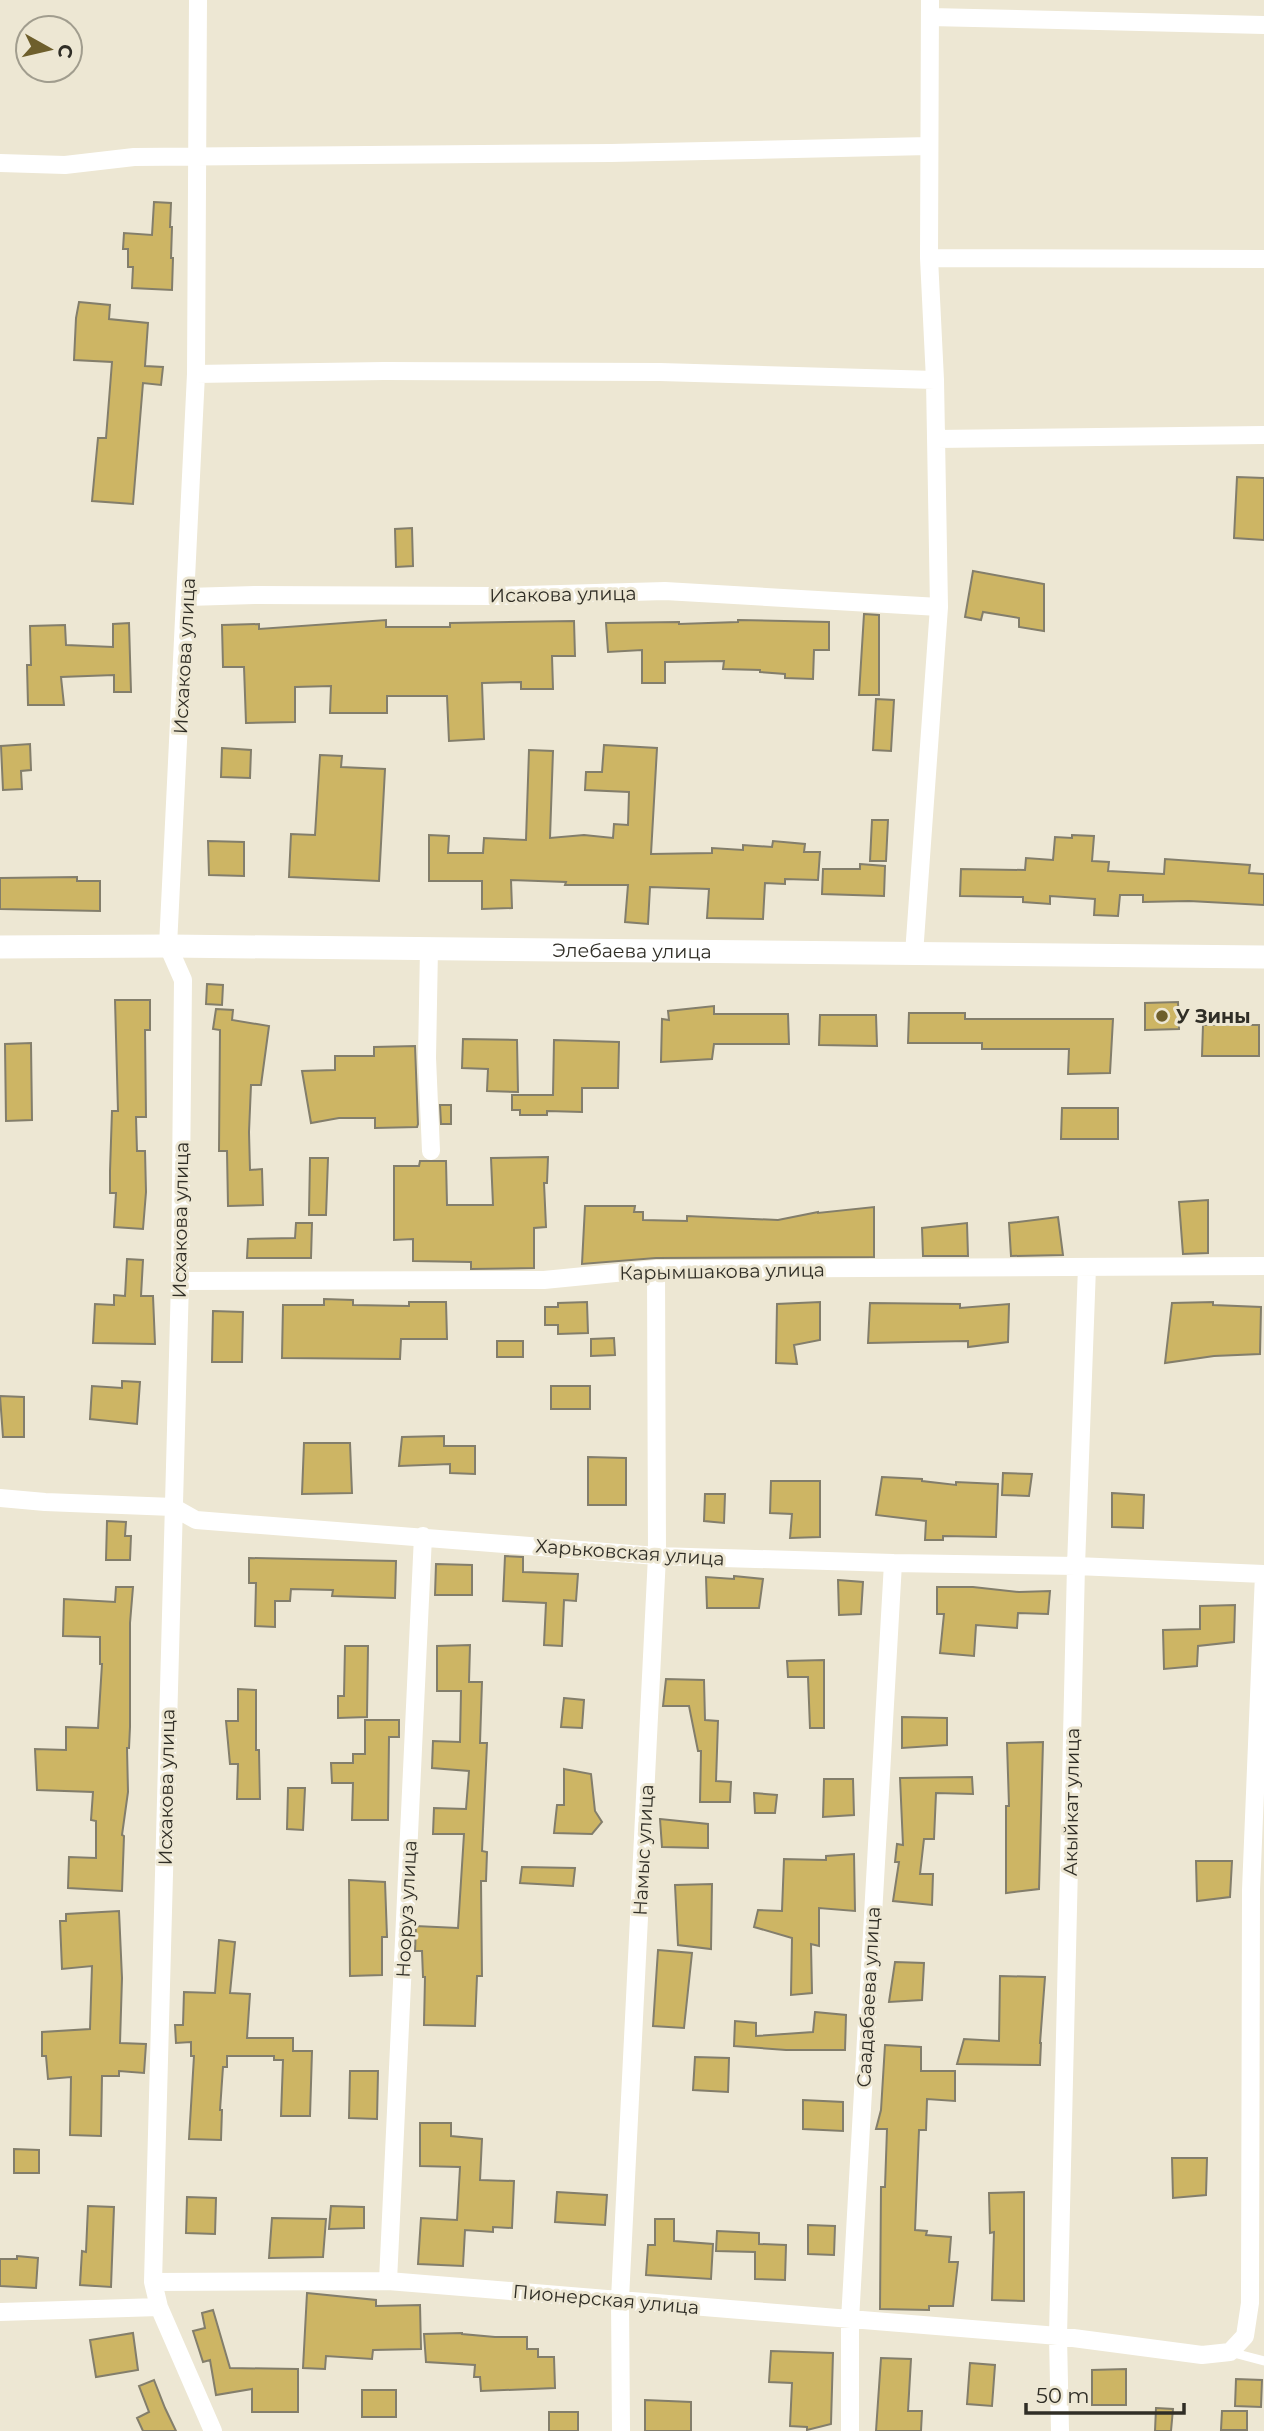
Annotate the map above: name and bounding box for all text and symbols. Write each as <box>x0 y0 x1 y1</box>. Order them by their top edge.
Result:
north arrow <box>14 14 84 84</box>
text: С <box>53 43 78 60</box>
street label: Исхакова улица <box>169 577 200 735</box>
street label: Исакова улица <box>489 582 637 607</box>
street label: Элебаева улица <box>552 939 712 963</box>
place label: У Зины <box>1176 1005 1251 1028</box>
marker: У Зины <box>1154 1008 1170 1024</box>
street label: Исхакова улица <box>168 1142 193 1299</box>
street label: Карымшакова улица <box>619 1258 825 1285</box>
street label: Харьковская улица <box>535 1534 725 1571</box>
street label: Исхакова улица <box>154 1709 179 1866</box>
street label: Акыйкат улица <box>1059 1728 1084 1876</box>
street label: Намыс улица <box>629 1784 658 1916</box>
street label: Нооруз улица <box>391 1840 422 1978</box>
street label: Саадабаева улица <box>852 1906 885 2088</box>
street label: Пионерская улица <box>512 2280 700 2319</box>
scale bar <box>1026 2372 1184 2416</box>
text: 50 m <box>1036 2383 1090 2408</box>

